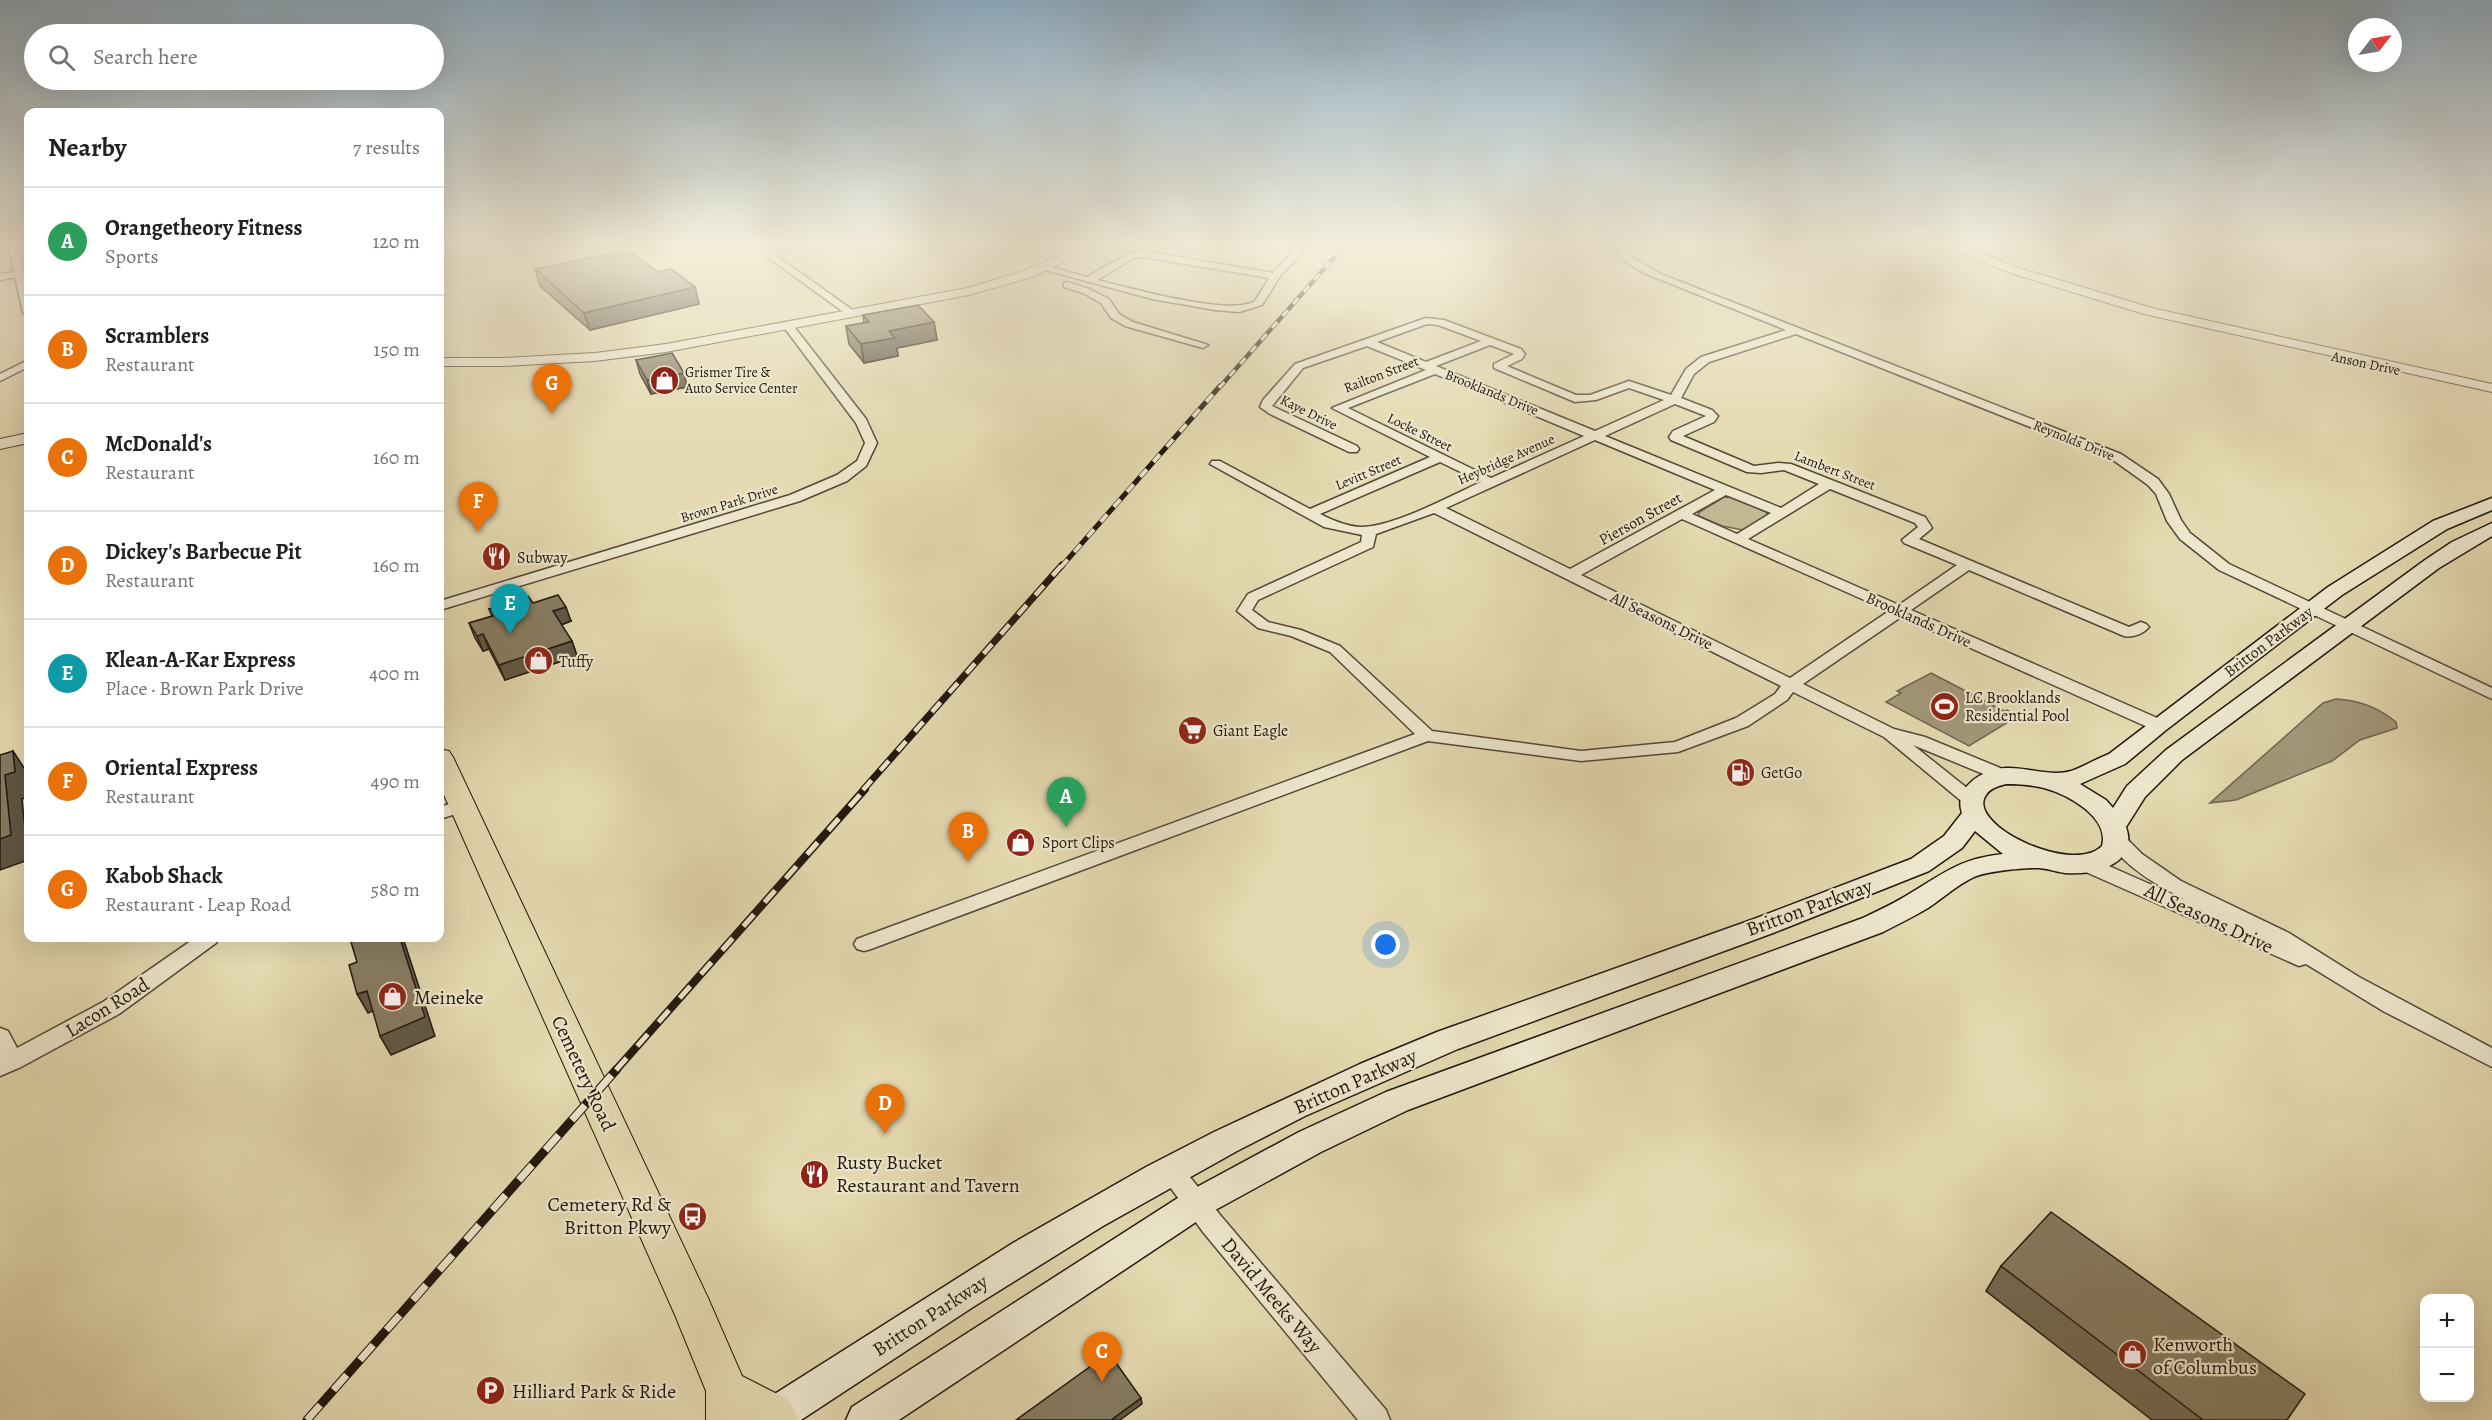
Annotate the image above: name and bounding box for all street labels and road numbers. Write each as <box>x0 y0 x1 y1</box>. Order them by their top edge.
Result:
street label: Anson Drive <box>2329 347 2402 380</box>
street label: Railton Street <box>1341 351 1422 397</box>
street label: Brooklands Drive <box>1442 365 1541 420</box>
street label: Kaye Drive <box>1277 390 1341 434</box>
street label: Locke Street <box>1384 409 1456 457</box>
street label: Reynolds Drive <box>2030 416 2117 465</box>
street label: Heybridge Avenue <box>1455 430 1558 489</box>
street label: Lambert Street <box>1791 446 1879 495</box>
street label: Levitt Street <box>1332 450 1404 495</box>
street label: Brown Park Drive <box>678 480 780 527</box>
street label: Pierson Street <box>1595 487 1686 551</box>
street label: All Seasons Drive <box>1606 586 1716 655</box>
street label: Brooklands Drive <box>1862 587 1975 653</box>
street label: Britton Parkway <box>2220 601 2318 682</box>
street label: Britton Parkway <box>1742 872 1877 943</box>
street label: All Seasons Drive <box>2139 876 2278 960</box>
street label: Lacon Road <box>60 971 155 1044</box>
street label: Cemetery Road <box>545 1011 622 1136</box>
street label: Britton Parkway <box>1289 1042 1422 1121</box>
street label: David Meeks Way <box>1215 1232 1329 1360</box>
street label: Britton Parkway <box>867 1267 994 1363</box>

